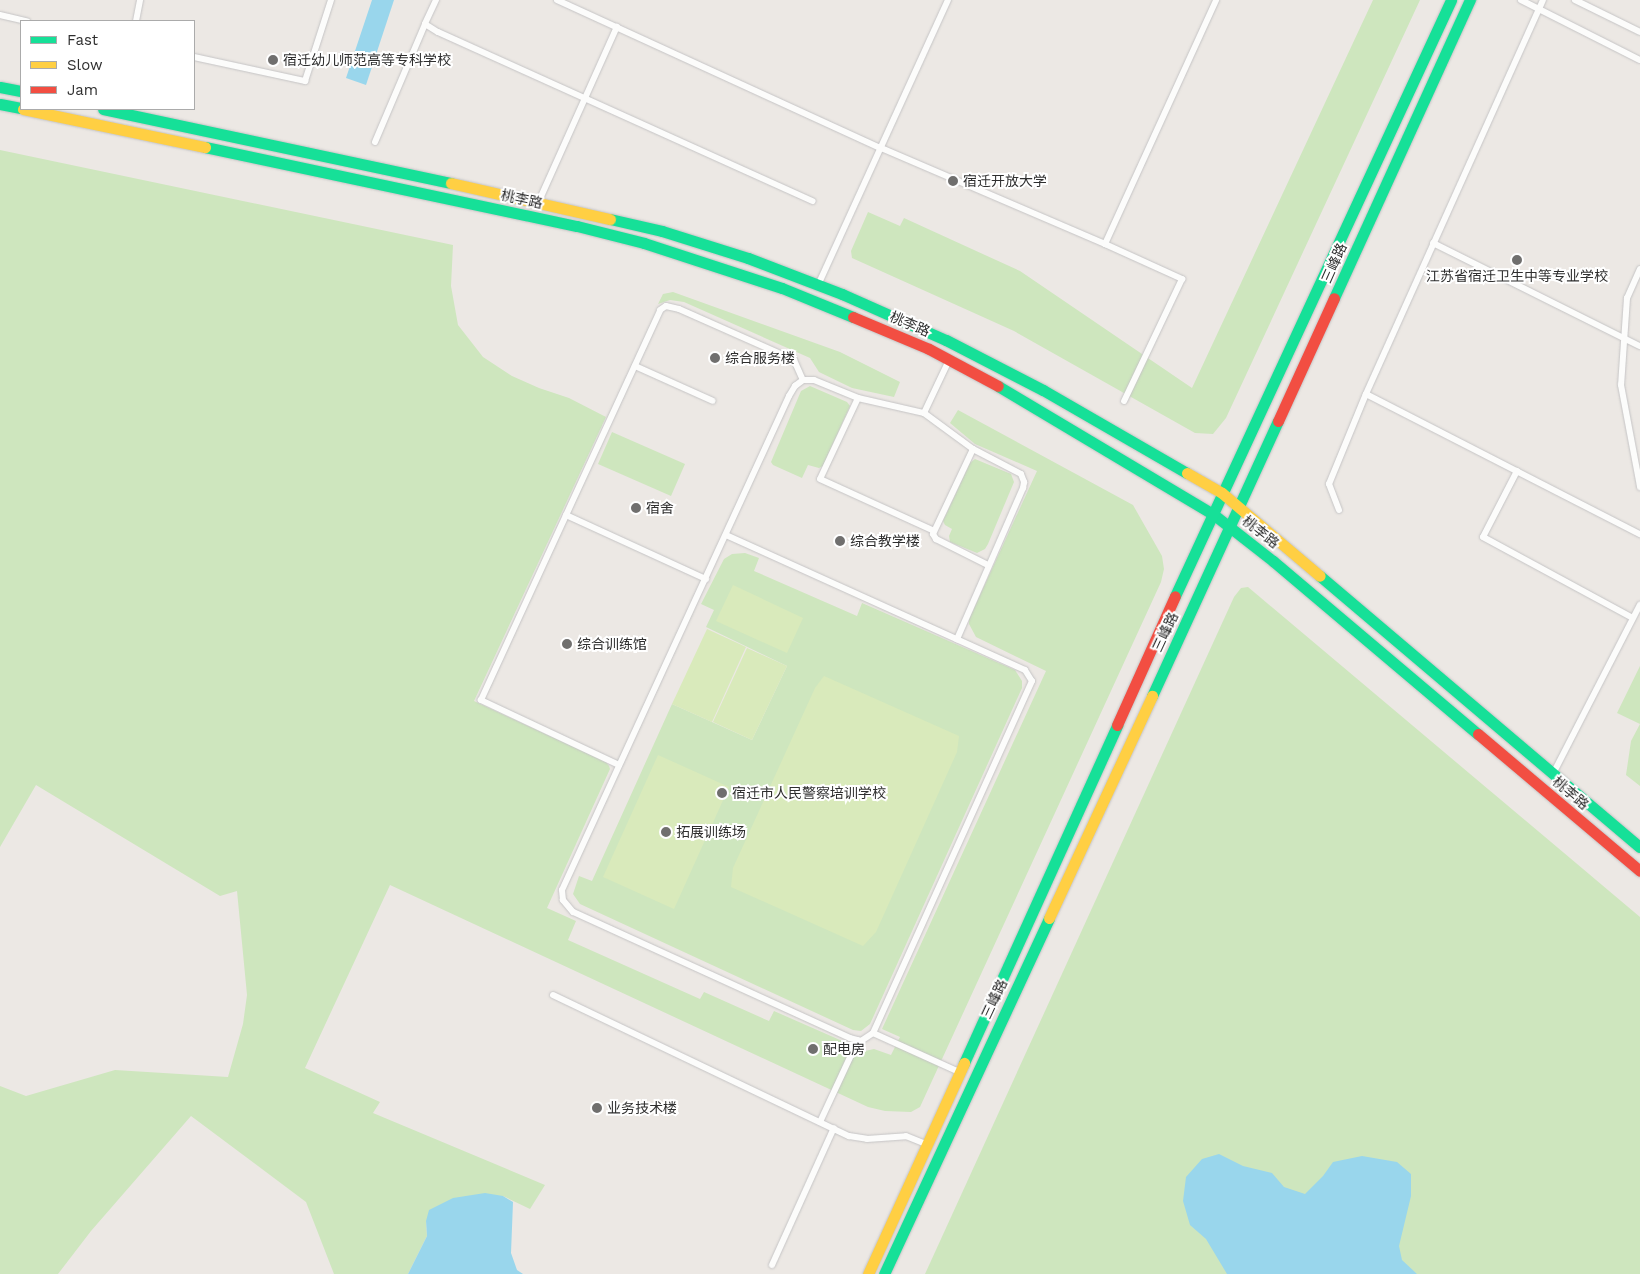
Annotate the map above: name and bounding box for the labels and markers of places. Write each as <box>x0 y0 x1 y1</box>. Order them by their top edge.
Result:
place label: 宿迁幼儿师范高等专科学校 <box>283 52 451 68</box>
marker: 宿迁幼儿师范高等专科学校 <box>267 54 279 66</box>
place label: 宿迁开放大学 <box>963 173 1047 189</box>
marker: 宿迁开放大学 <box>947 175 959 187</box>
marker: 江苏省宿迁卫生中等专业学校 <box>1511 254 1523 266</box>
place label: 江苏省宿迁卫生中等专业学校 <box>1426 268 1608 284</box>
place label: 综合服务楼 <box>725 350 795 366</box>
marker: 综合服务楼 <box>709 352 721 364</box>
place label: 宿舍 <box>646 500 674 516</box>
marker: 宿舍 <box>630 502 642 514</box>
place label: 综合教学楼 <box>850 533 920 549</box>
marker: 综合教学楼 <box>834 535 846 547</box>
place label: 综合训练馆 <box>577 636 647 652</box>
marker: 综合训练馆 <box>561 638 573 650</box>
place label: 宿迁市人民警察培训学校 <box>732 785 886 801</box>
marker: 宿迁市人民警察培训学校 <box>716 787 728 799</box>
place label: 拓展训练场 <box>676 824 746 840</box>
marker: 拓展训练场 <box>660 826 672 838</box>
place label: 配电房 <box>823 1041 865 1057</box>
marker: 配电房 <box>807 1043 819 1055</box>
place label: 业务技术楼 <box>607 1100 677 1116</box>
marker: 业务技术楼 <box>591 1102 603 1114</box>

